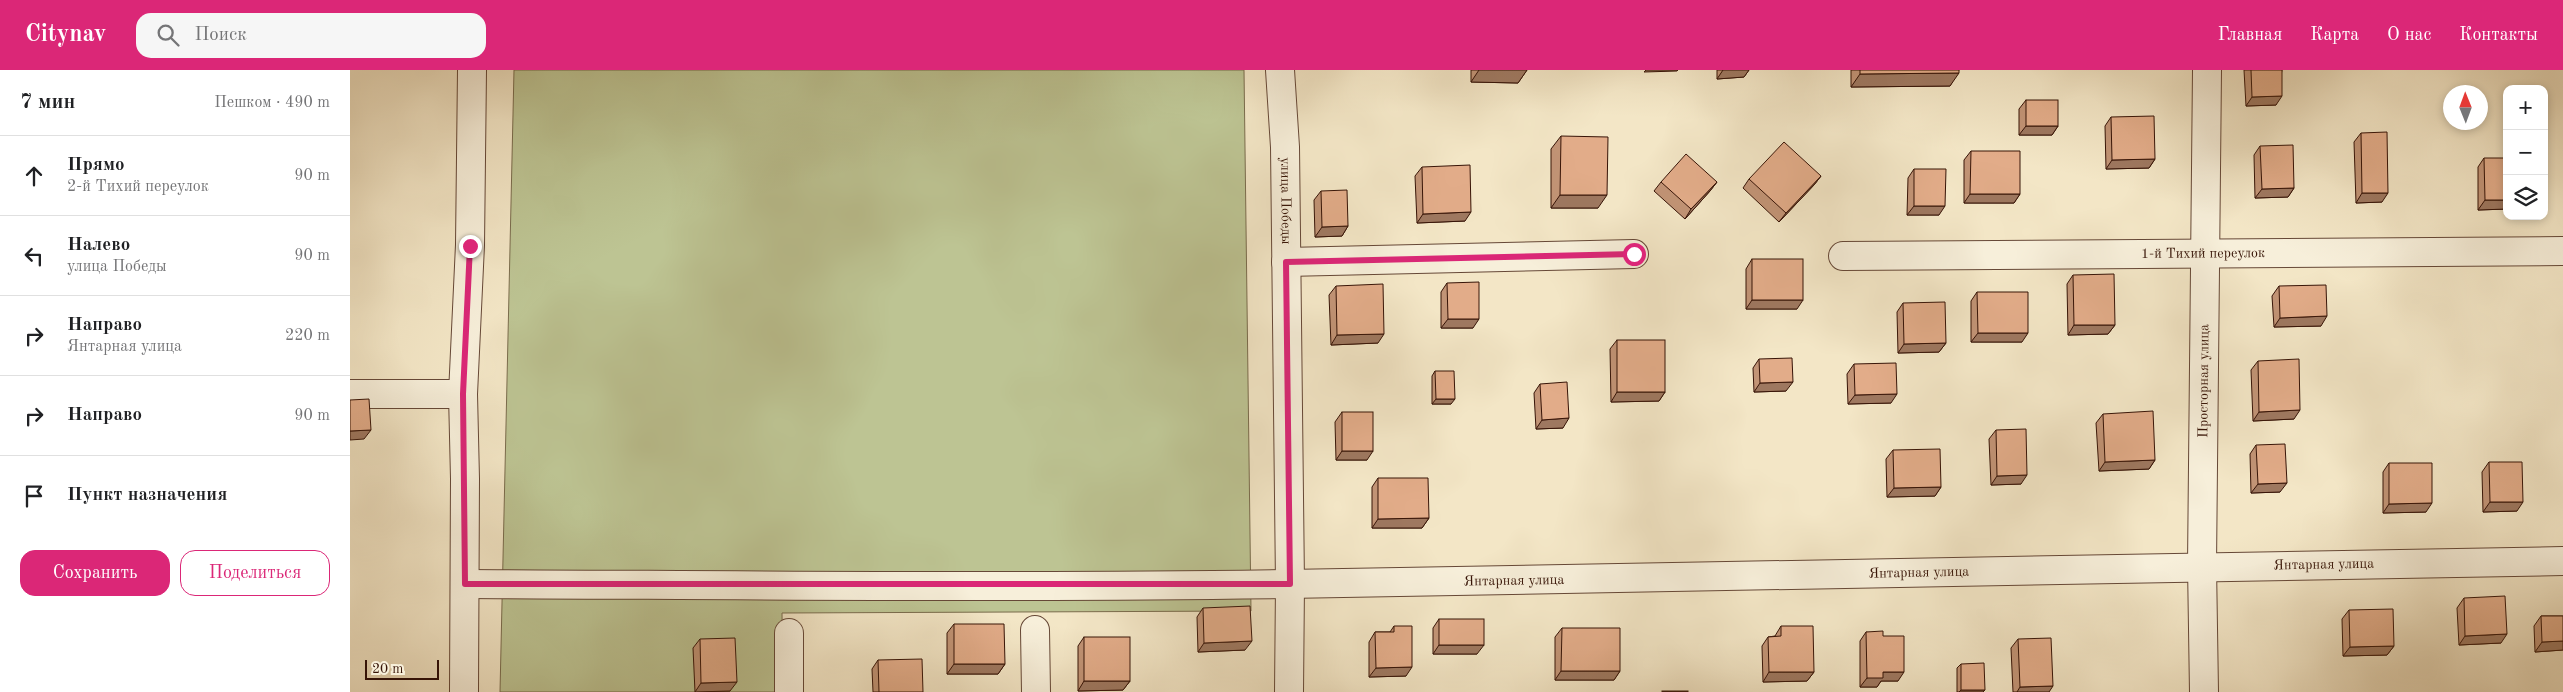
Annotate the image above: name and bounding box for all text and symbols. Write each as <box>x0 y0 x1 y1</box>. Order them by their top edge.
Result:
search box <box>136 13 486 58</box>
icon: search <box>154 21 182 49</box>
text: Citynav <box>25 23 106 47</box>
text: Поиск <box>194 26 247 45</box>
text: Главная <box>2218 26 2282 44</box>
text: Карта <box>2310 26 2359 44</box>
text: О нас <box>2387 26 2431 44</box>
text: Контакты <box>2459 26 2538 44</box>
north arrow <box>2443 85 2488 130</box>
map controls <box>2503 85 2548 220</box>
button: + <box>2503 85 2548 130</box>
text: 7 мин <box>20 92 75 113</box>
text: Пешком · 490 m <box>214 95 330 111</box>
button: − <box>2503 130 2548 175</box>
text: Прямо <box>67 156 125 175</box>
street label: улица Победы <box>1278 157 1293 245</box>
icon: ahead <box>20 162 48 190</box>
text: 90 m <box>294 168 330 184</box>
button: layers <box>2503 175 2548 220</box>
text: 2-й Тихий переулок <box>67 179 209 195</box>
route end <box>459 235 482 258</box>
text: Налево <box>67 236 130 255</box>
icon: left <box>20 242 48 270</box>
route start <box>1623 243 1646 266</box>
street label: 1-й Тихий переулок <box>2141 246 2265 261</box>
text: 90 m <box>294 248 330 264</box>
text: улица Победы <box>67 259 167 275</box>
text: Направо <box>67 316 142 335</box>
icon: right <box>20 322 48 350</box>
street label: Просторная улица <box>2196 324 2211 438</box>
text: 220 m <box>285 328 330 344</box>
text: Янтарная улица <box>67 339 182 355</box>
icon: right <box>20 402 48 430</box>
text: Направо <box>67 406 142 425</box>
text: 90 m <box>294 408 330 424</box>
icon: arrive <box>20 482 48 510</box>
text: Пункт назначения <box>67 486 227 505</box>
button: Сохранить <box>20 550 170 596</box>
button: Поделиться <box>180 550 330 596</box>
street label: Янтарная улица <box>2273 557 2374 572</box>
street label: Янтарная улица <box>1868 565 1969 581</box>
street label: Янтарная улица <box>1464 573 1565 589</box>
scale bar <box>365 657 439 680</box>
text: 20 m <box>372 662 403 676</box>

